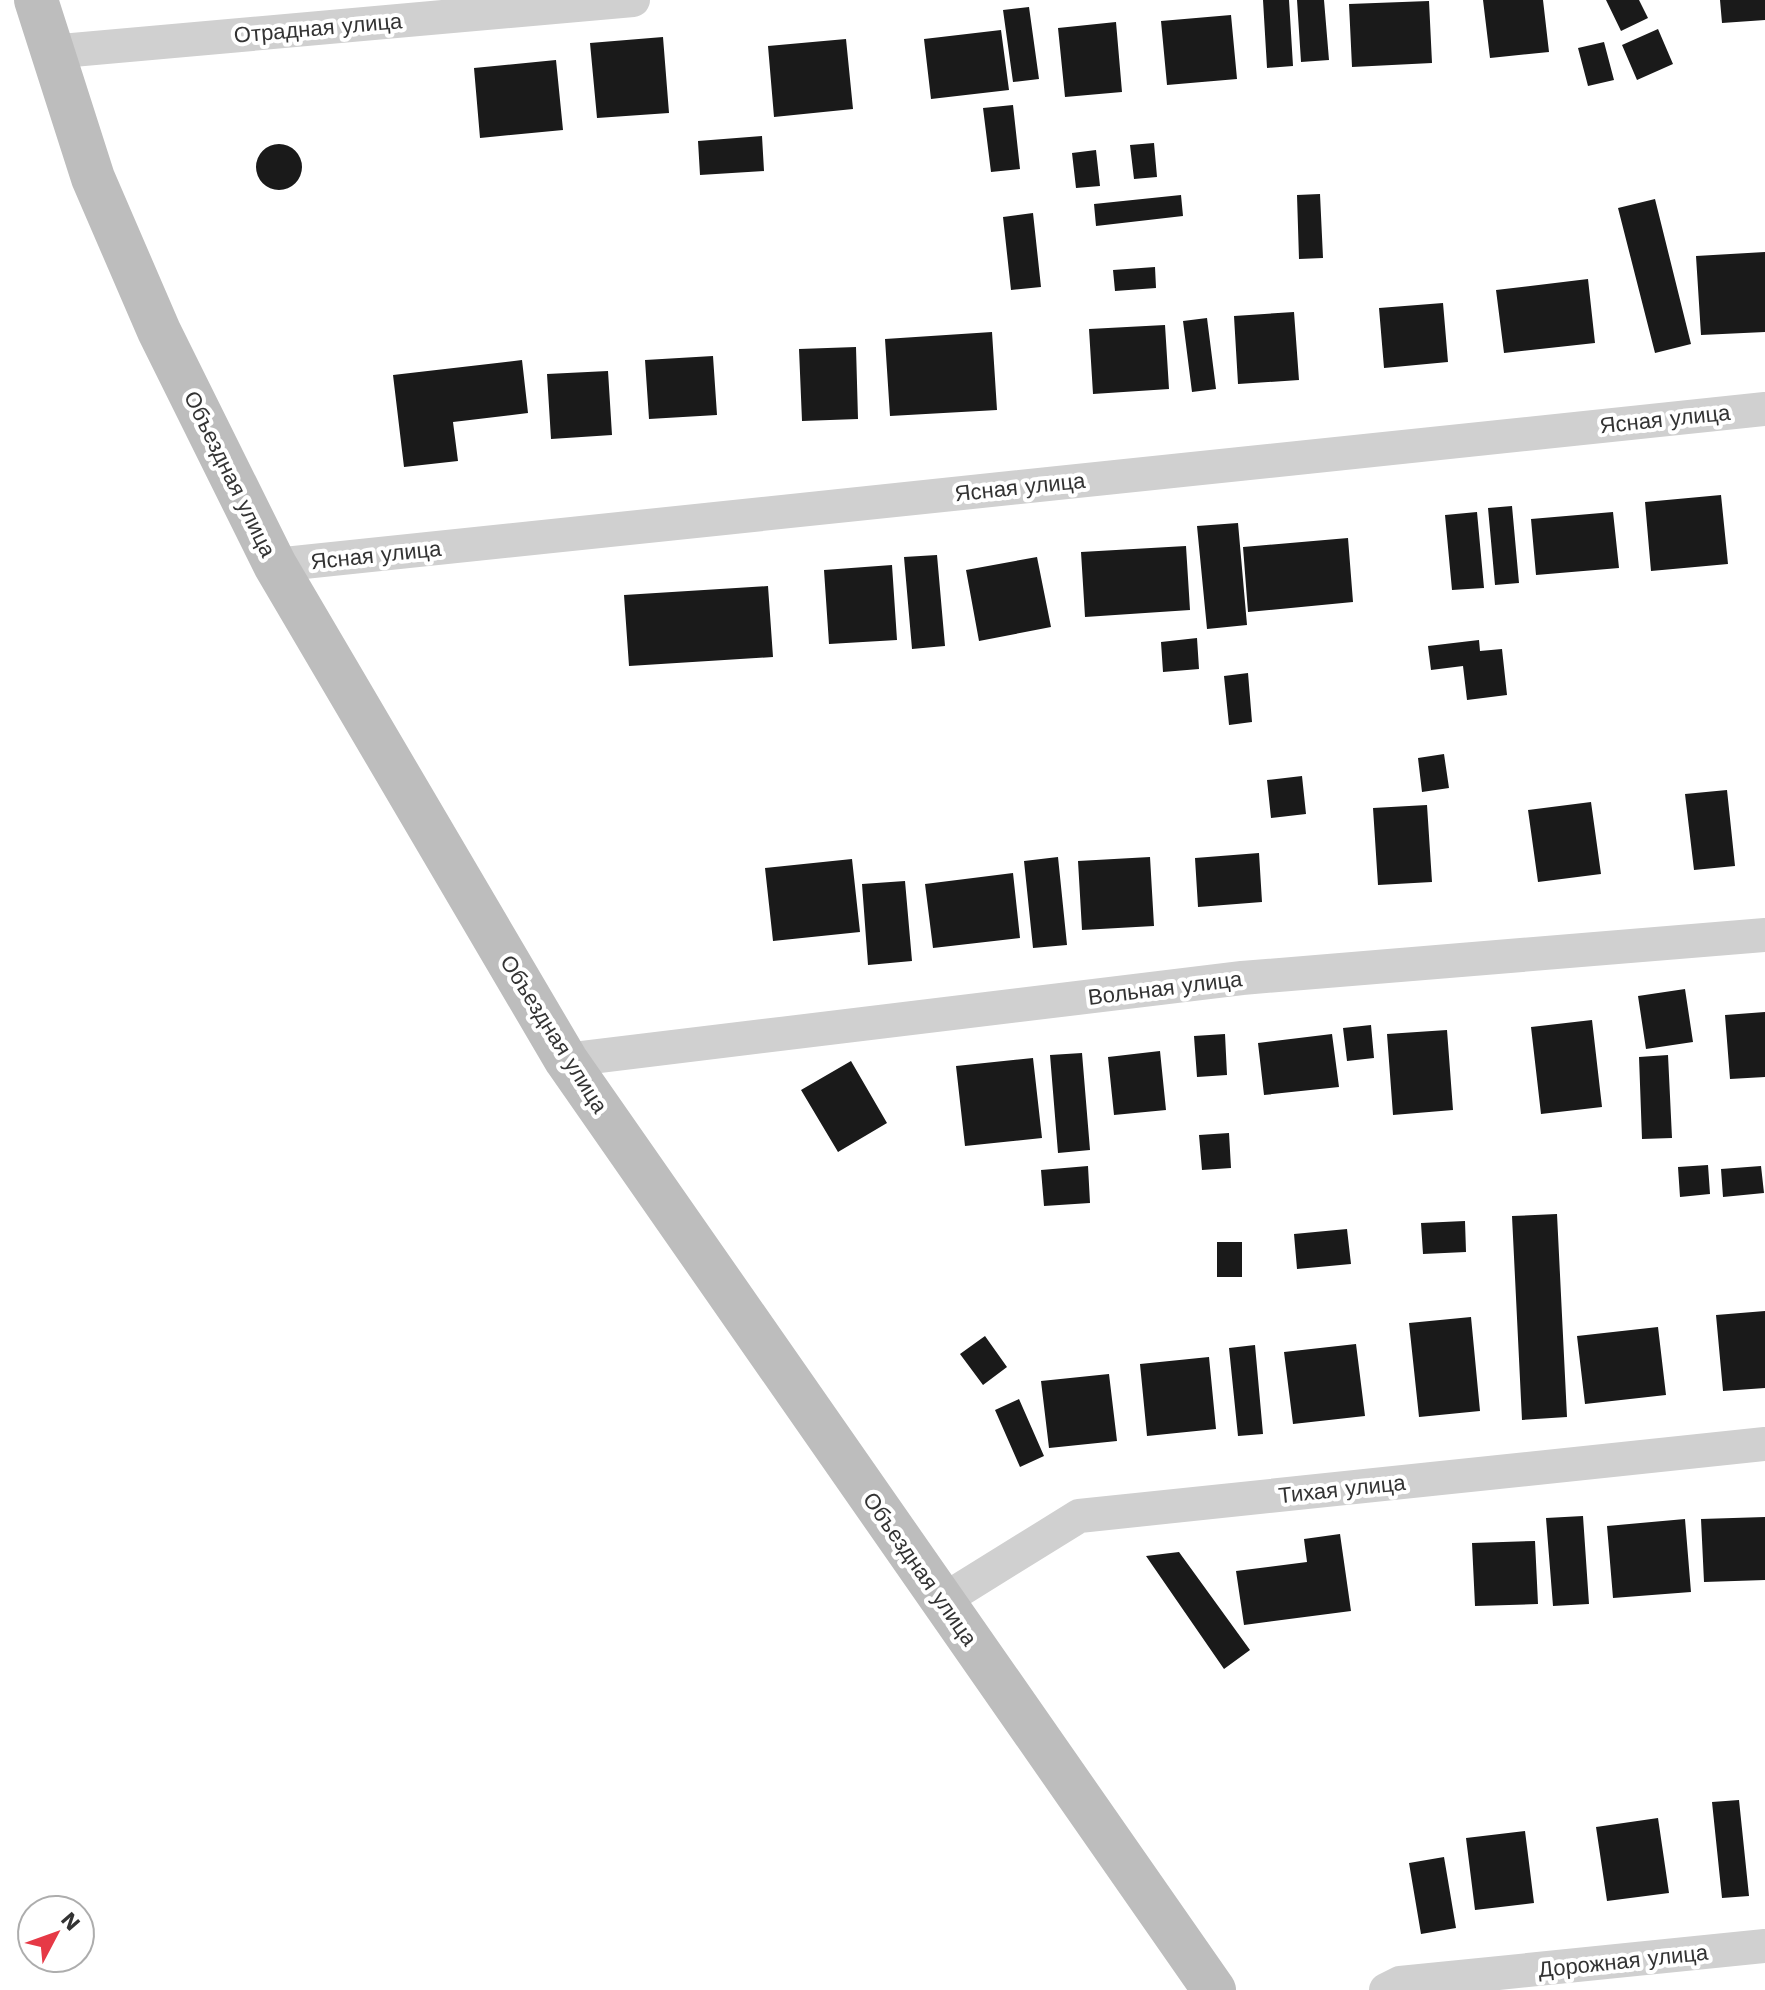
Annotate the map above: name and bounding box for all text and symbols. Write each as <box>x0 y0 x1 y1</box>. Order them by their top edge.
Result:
street label: Отрадная улица <box>233 8 404 48</box>
street label: Объездная улица <box>179 387 281 562</box>
street label: Ясная улица <box>1598 400 1732 438</box>
street label: Ясная улица <box>953 468 1087 506</box>
street label: Ясная улица <box>309 536 443 574</box>
street label: Объездная улица <box>495 951 613 1118</box>
street label: Вольная улица <box>1087 966 1244 1010</box>
street label: Тихая улица <box>1277 1470 1408 1508</box>
street label: Объездная улица <box>858 1488 983 1651</box>
north arrow <box>16 1894 96 1974</box>
text: N <box>56 1907 86 1936</box>
street label: Дорожная улица <box>1537 1940 1710 1982</box>

